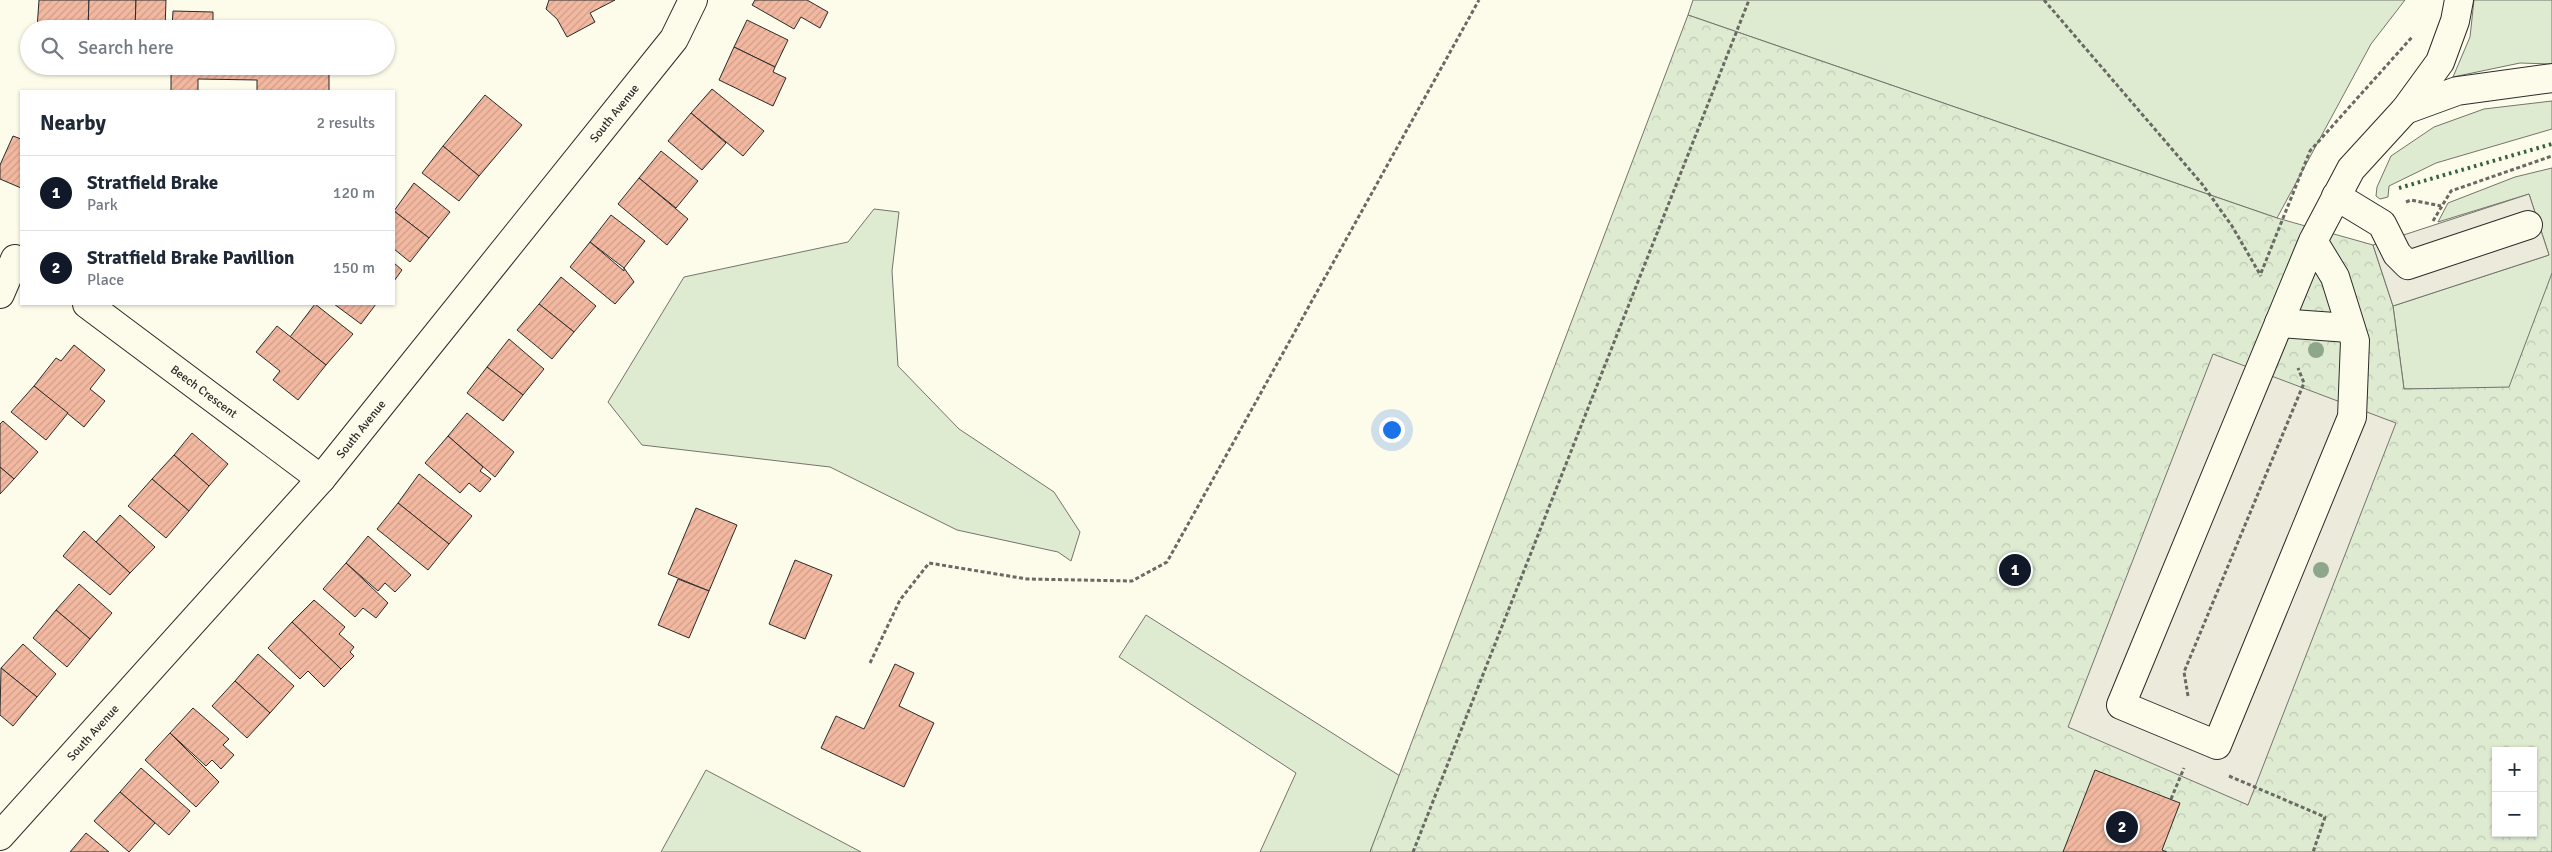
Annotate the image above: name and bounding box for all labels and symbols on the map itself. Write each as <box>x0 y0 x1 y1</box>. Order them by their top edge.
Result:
street label: South Avenue <box>587 81 642 145</box>
street label: Beech Crescent <box>168 362 240 421</box>
street label: South Avenue <box>333 397 389 461</box>
your location <box>1379 417 1405 443</box>
pin: 1 <box>1999 551 2031 589</box>
street label: South Avenue <box>64 701 122 764</box>
pin: 2 <box>2106 808 2138 846</box>

